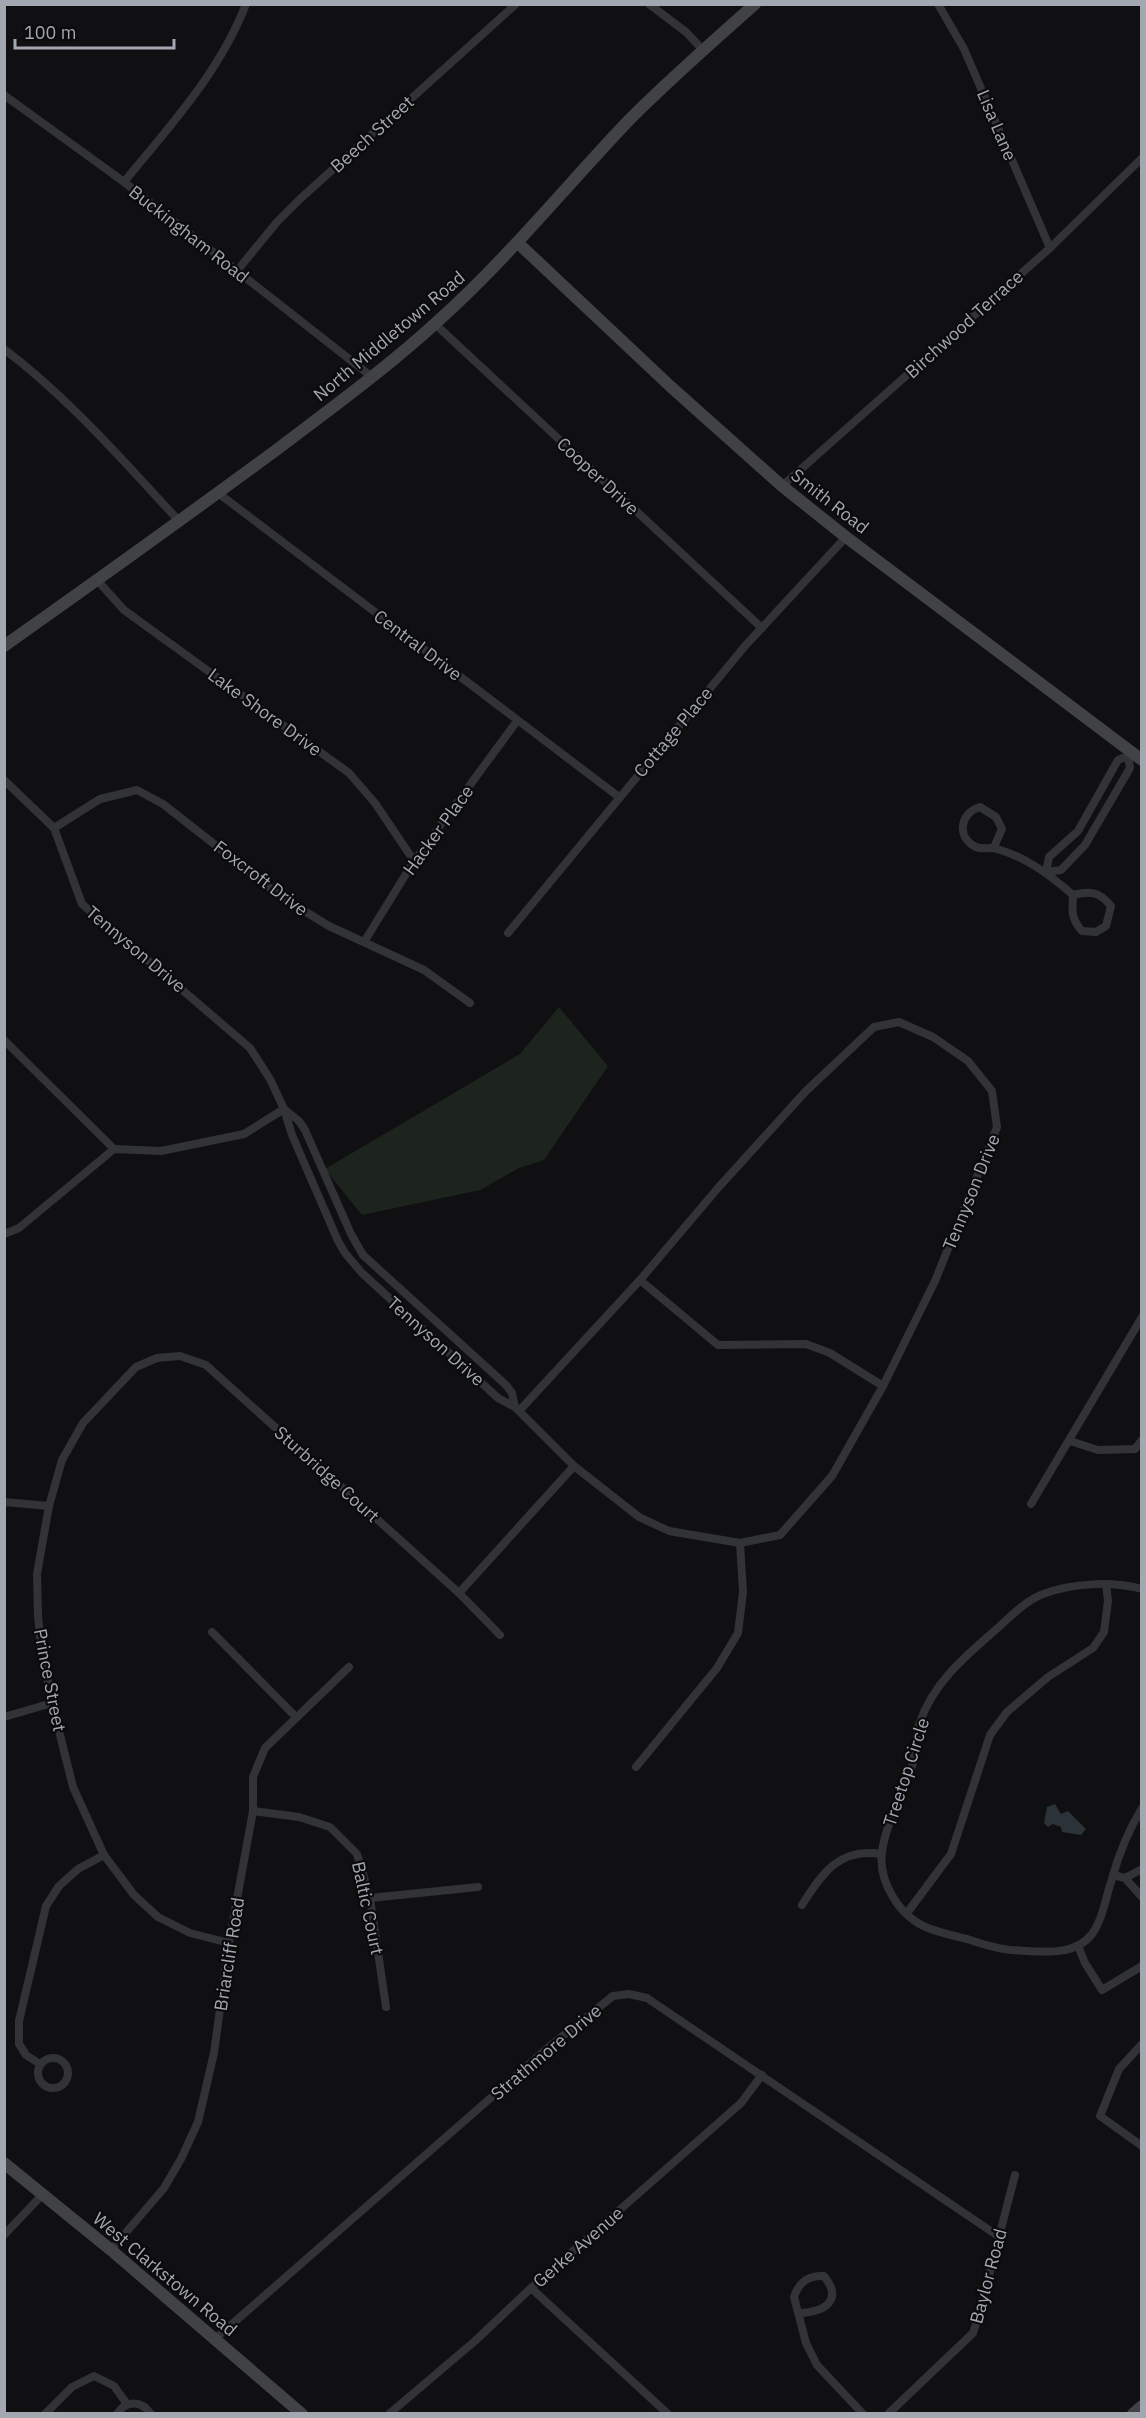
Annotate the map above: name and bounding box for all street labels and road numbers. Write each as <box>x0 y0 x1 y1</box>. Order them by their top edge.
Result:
street label: Lisa Lane <box>972 86 1022 164</box>
street label: Beech Street <box>326 91 418 177</box>
street label: Buckingham Road <box>124 180 254 288</box>
street label: Birchwood Terrace <box>900 265 1028 383</box>
street label: North Middletown Road <box>308 266 470 406</box>
street label: Cooper Drive <box>552 432 644 520</box>
street label: Smith Road <box>786 463 874 539</box>
street label: Central Drive <box>369 604 467 686</box>
street label: Lake Shore Drive <box>204 663 327 761</box>
street label: Cottage Place <box>628 682 718 782</box>
street label: Hacker Place <box>398 780 478 879</box>
street label: Foxcroft Drive <box>209 835 313 921</box>
street label: Tennyson Drive <box>81 901 191 998</box>
street label: Tennyson Drive <box>937 1130 1005 1253</box>
street label: Tennyson Drive <box>382 1291 490 1391</box>
street label: Sturbridge Court <box>270 1421 384 1527</box>
street label: Prince Street <box>29 1627 71 1733</box>
street label: Treetop Circle <box>878 1715 934 1829</box>
street label: Baltic Court <box>347 1859 389 1957</box>
street label: Briarcliff Road <box>209 1896 249 2012</box>
street label: Strathmore Drive <box>486 1999 606 2105</box>
street label: Gerke Avenue <box>528 2201 628 2293</box>
street label: West Clarkstown Road <box>88 2207 242 2341</box>
street label: Baylor Road <box>964 2226 1012 2326</box>

